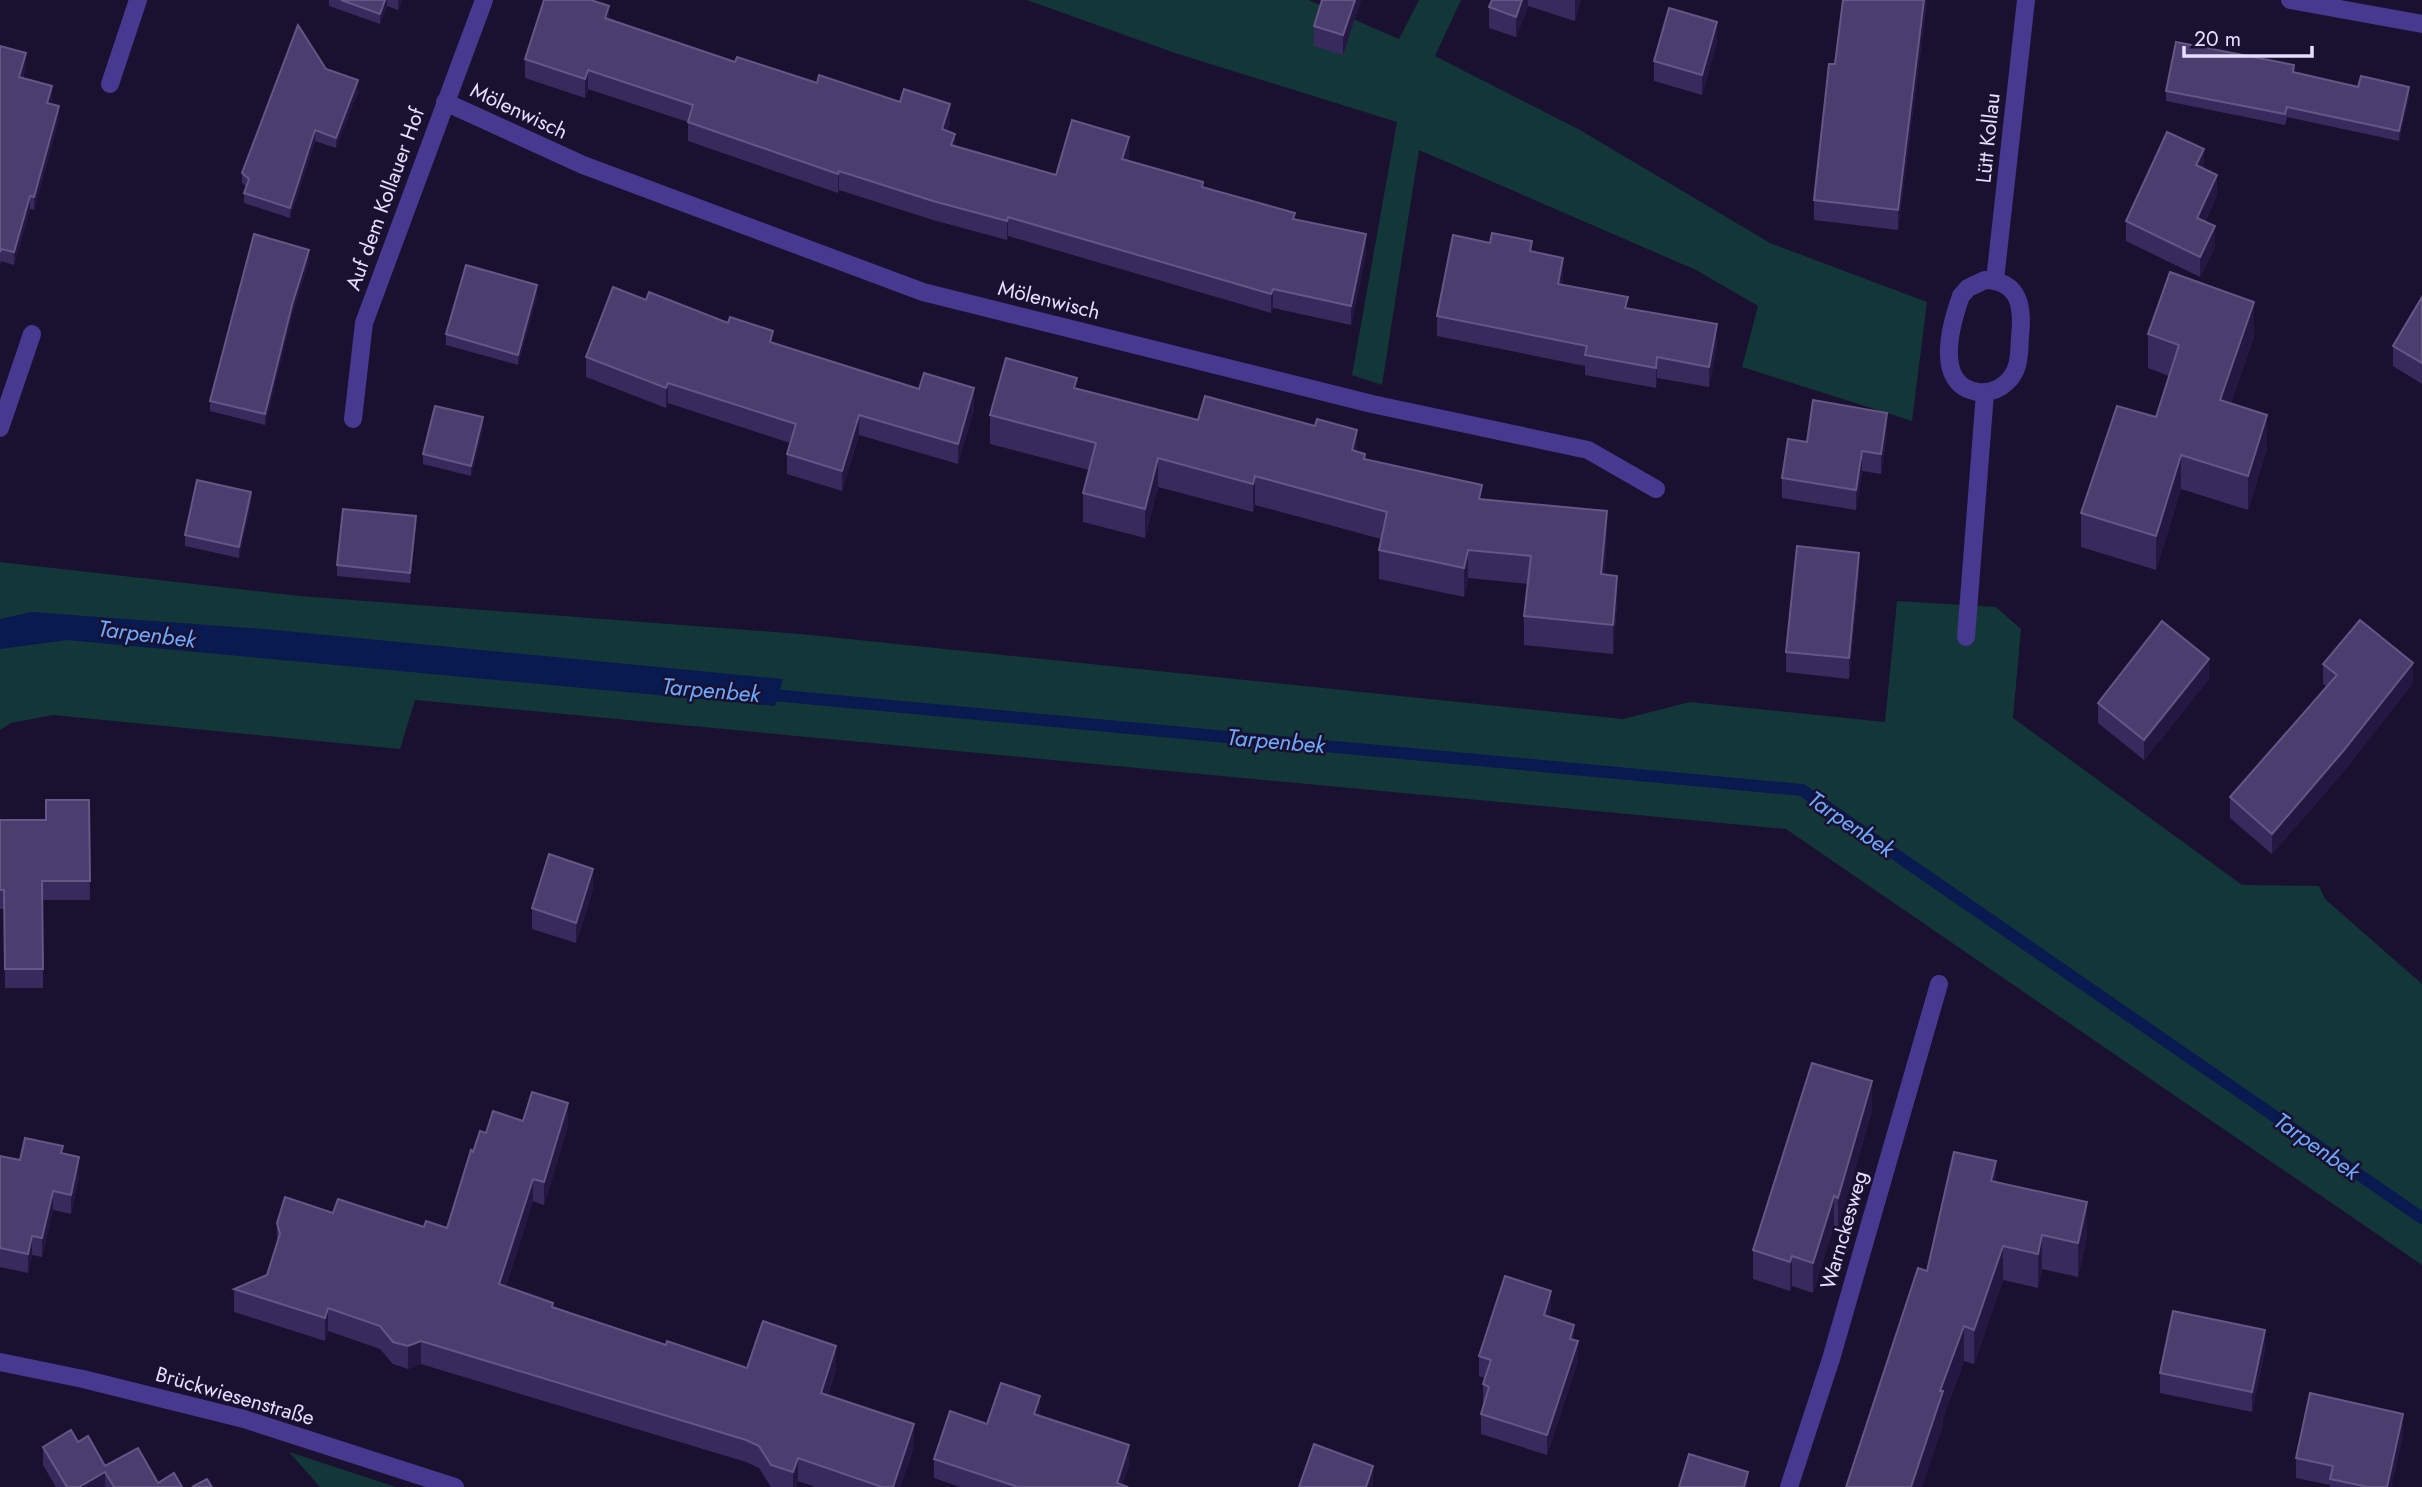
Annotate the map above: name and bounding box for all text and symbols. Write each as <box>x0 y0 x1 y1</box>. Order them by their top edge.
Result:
scale bar <box>2184 14 2312 58</box>
text: 20 m <box>2194 24 2241 54</box>
street label: Mölenwisch <box>465 75 573 147</box>
street label: Lütt Kollau <box>1968 92 2008 184</box>
street label: Auf dem Kollauer Hof <box>338 102 432 295</box>
street label: Mölenwisch <box>995 273 1103 327</box>
water label: Tarpenbek <box>96 611 199 657</box>
water label: Tarpenbek <box>660 669 763 711</box>
water label: Tarpenbek <box>1225 720 1328 762</box>
water label: Tarpenbek <box>1801 782 1902 866</box>
water label: Tarpenbek <box>2267 1104 2368 1189</box>
street label: Warnckesweg <box>1813 1167 1875 1293</box>
street label: Brückwiesenstraße <box>152 1359 318 1433</box>

